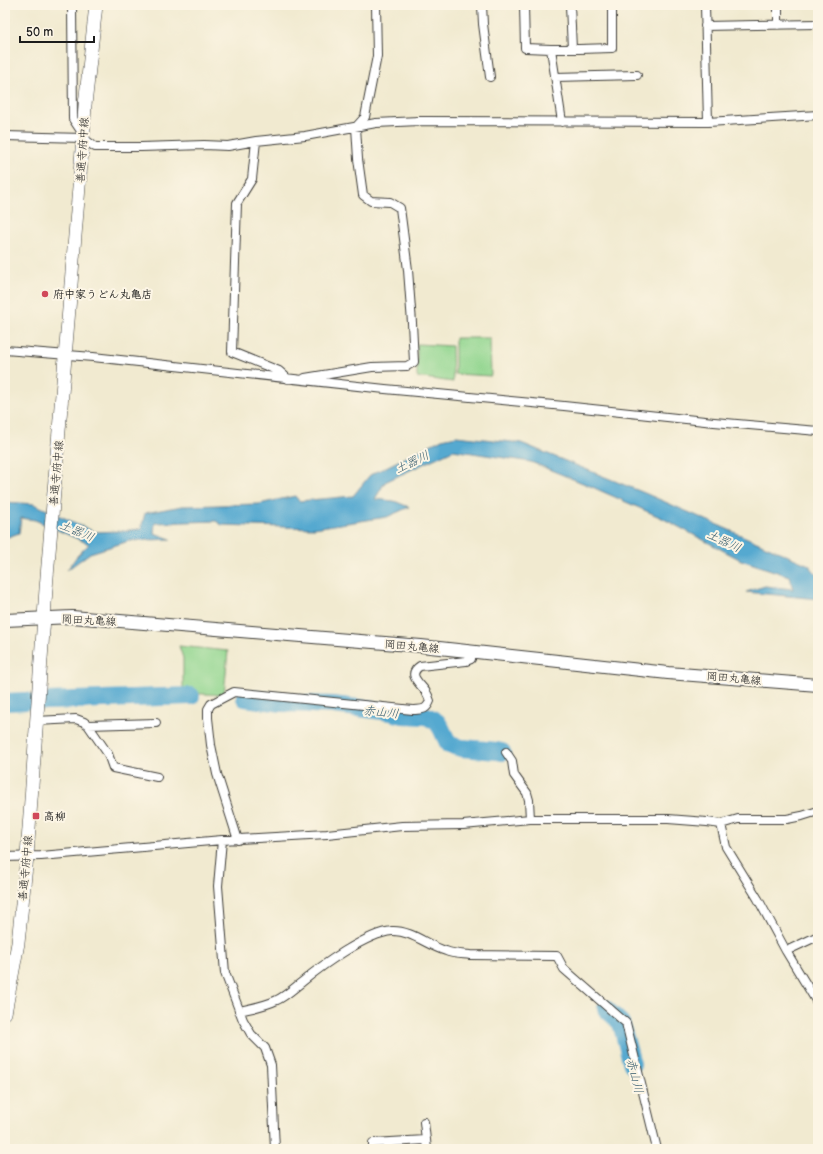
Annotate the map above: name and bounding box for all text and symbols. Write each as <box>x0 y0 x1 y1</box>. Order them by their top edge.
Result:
scale bar <box>20 18 94 44</box>
text: 50 m <box>26 25 53 40</box>
street label: 善通寺府中線 <box>74 117 91 183</box>
place label: 府中家うどん丸亀店 <box>53 288 152 301</box>
marker: 府中家うどん丸亀店 <box>40 289 50 299</box>
street label: 善通寺府中線 <box>47 440 66 506</box>
water label: 土器川 <box>393 448 432 477</box>
water label: 土器川 <box>57 518 96 545</box>
water label: 土器川 <box>704 527 743 556</box>
street label: 岡田丸亀線 <box>61 613 117 628</box>
street label: 岡田丸亀線 <box>384 638 440 655</box>
street label: 岡田丸亀線 <box>706 670 762 687</box>
water label: 赤山川 <box>362 703 400 722</box>
place label: 高柳 <box>44 810 66 823</box>
marker: 高柳 <box>31 811 41 821</box>
street label: 善通寺府中線 <box>16 835 35 901</box>
water label: 赤山川 <box>623 1057 646 1095</box>

